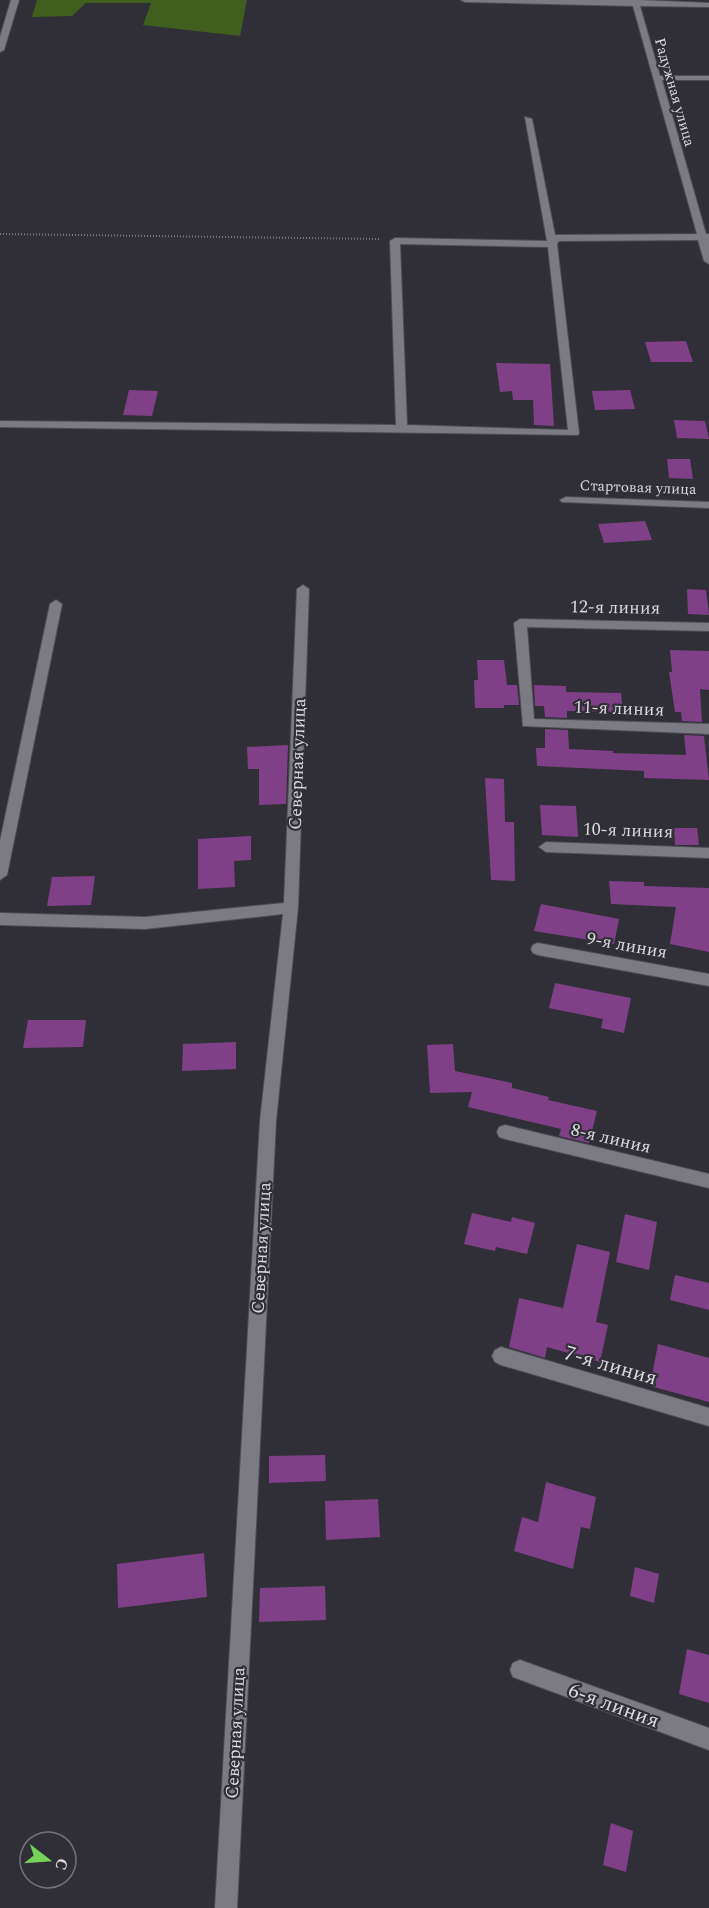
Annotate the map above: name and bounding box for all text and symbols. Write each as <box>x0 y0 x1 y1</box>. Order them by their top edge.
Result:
street label: Радужная улица <box>648 35 701 150</box>
street label: Стартовая улица <box>579 474 697 501</box>
street label: 12-я линия <box>570 593 660 622</box>
street label: 11-я линия <box>573 693 665 724</box>
street label: Северная улица <box>282 697 313 830</box>
street label: 10-я линия <box>582 815 674 846</box>
street label: 9-я линия <box>584 925 669 966</box>
street label: 8-я линия <box>568 1116 654 1161</box>
street label: Северная улица <box>245 1181 278 1315</box>
street label: 7-я линия <box>561 1337 661 1394</box>
street label: Северная улица <box>219 1666 252 1800</box>
street label: 6-я линия <box>564 1675 664 1737</box>
north arrow <box>18 1830 78 1890</box>
text: С <box>48 1855 75 1873</box>

